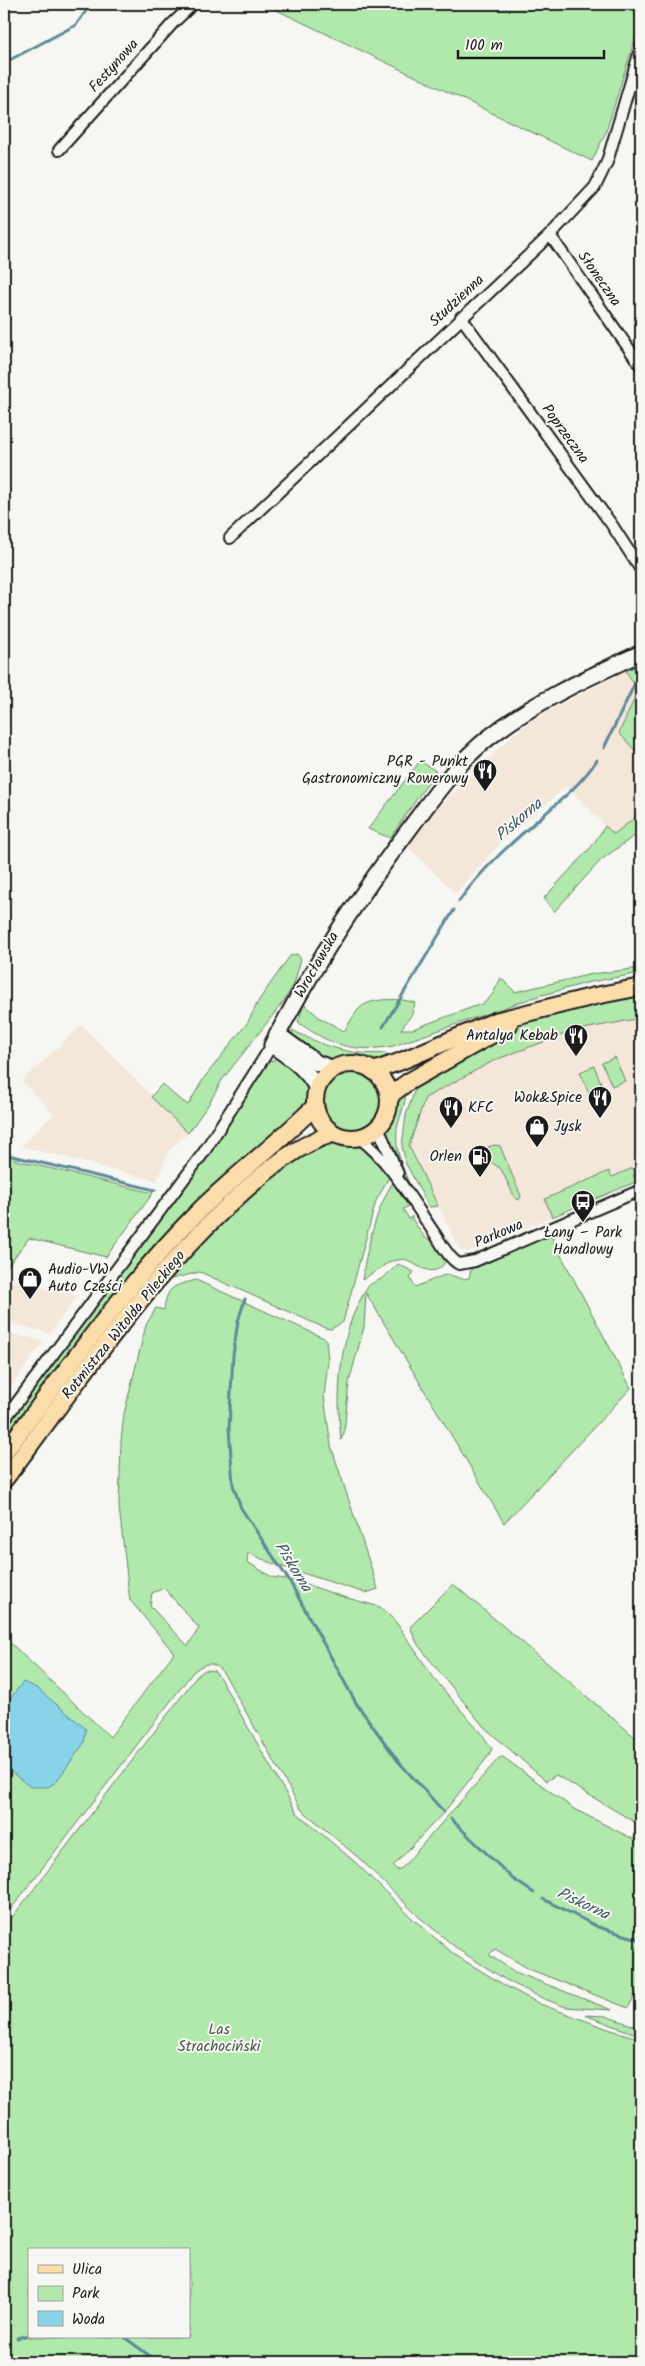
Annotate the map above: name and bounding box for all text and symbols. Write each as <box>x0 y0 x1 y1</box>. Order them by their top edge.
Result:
scale bar <box>458 28 604 60</box>
street label: Festynowa <box>83 34 145 98</box>
text: 100 m <box>465 34 503 58</box>
street label: Słoneczna <box>571 246 627 312</box>
street label: Studzienna <box>424 269 490 333</box>
street label: Poprzeczna <box>535 399 595 469</box>
place label: PGR - Punkt Gastronomiczny Rowerowy <box>302 750 469 791</box>
restaurant icon: PGR - Punkt Gastronomiczny Rowerowy <box>472 758 498 792</box>
water label: Piskorna <box>490 791 549 848</box>
street label: Wrocławska <box>288 927 346 1003</box>
restaurant icon: Antalya Kebab <box>563 1023 589 1057</box>
place label: Antalya Kebab <box>466 1024 558 1048</box>
restaurant icon: Wok&Spice <box>587 1085 613 1119</box>
place label: Wok&Spice <box>514 1086 582 1110</box>
restaurant icon: KFC <box>438 1095 464 1129</box>
place label: KFC <box>468 1096 494 1120</box>
shop icon: Jysk <box>524 1114 550 1148</box>
place label: Jysk <box>554 1115 582 1139</box>
fuel station icon: Orlen <box>467 1144 493 1178</box>
place label: Orlen <box>429 1145 462 1169</box>
bus stop icon: Łany – Park Handlowy <box>570 1189 596 1223</box>
street label: Parkowa <box>471 1213 527 1255</box>
place label: Łany – Park Handlowy <box>544 1221 623 1262</box>
street label: Rotmistrza Witolda Pileckiego <box>56 1245 192 1405</box>
place label: Audio-VW Auto Części <box>48 1258 123 1299</box>
shop icon: Audio-VW Auto Części <box>17 1266 43 1300</box>
water label: Piskorna <box>268 1537 319 1598</box>
water label: Piskorna <box>553 1881 615 1928</box>
park label: Las Strachociński <box>178 2018 262 2059</box>
legend <box>28 2248 190 2338</box>
text: Ulica <box>72 2258 102 2282</box>
text: Park <box>72 2282 100 2306</box>
text: Woda <box>72 2308 105 2332</box>

